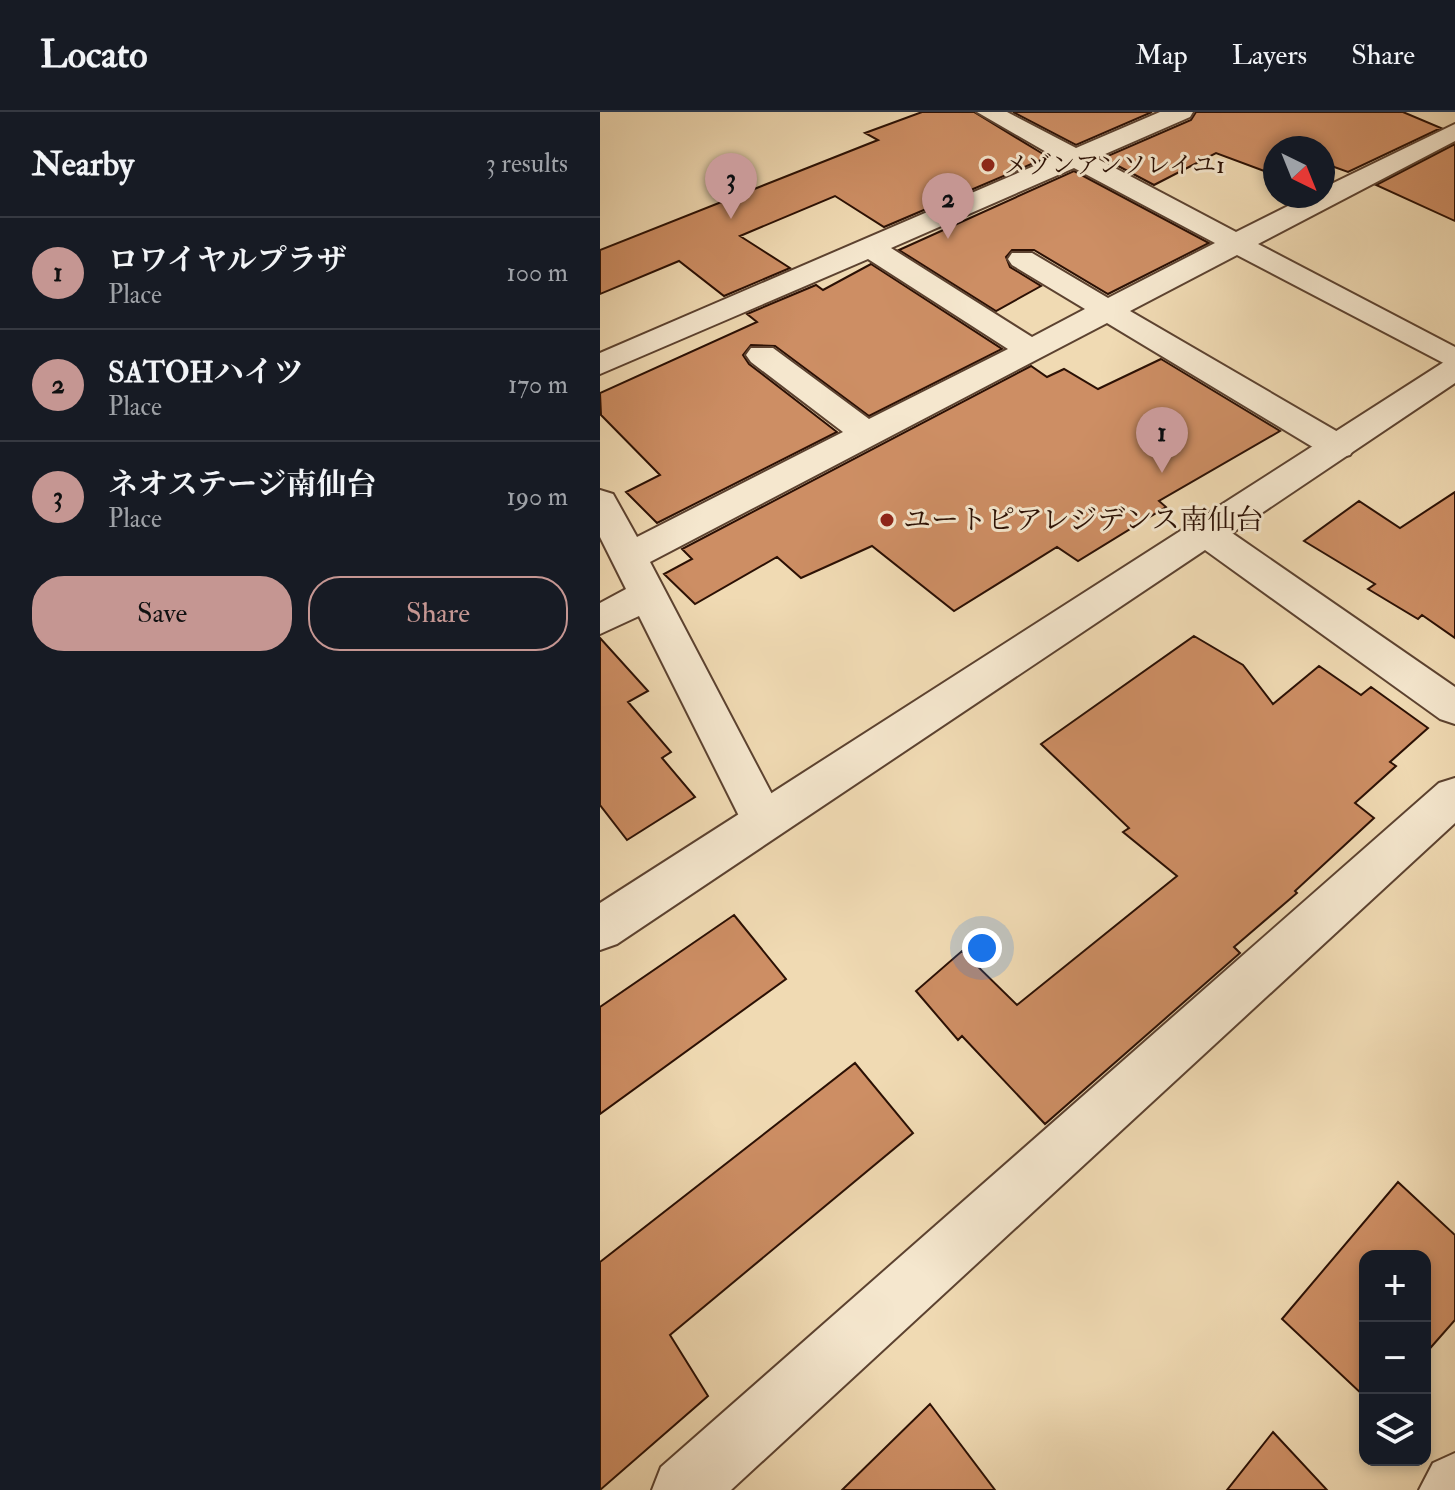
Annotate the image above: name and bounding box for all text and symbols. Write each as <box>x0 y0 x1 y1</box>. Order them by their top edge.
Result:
text: Locato <box>40 31 147 79</box>
text: Map <box>1135 38 1188 73</box>
text: Layers <box>1232 38 1307 73</box>
text: Share <box>1351 38 1415 73</box>
north arrow <box>1263 136 1335 208</box>
text: Nearby <box>32 143 134 186</box>
text: 3 results <box>486 148 568 180</box>
place label: メゾンアンソレイユ1 <box>1004 150 1225 181</box>
pin: 3 <box>705 153 757 219</box>
marker: メゾンアンソレイユ1 <box>979 156 997 174</box>
pin: 2 <box>922 173 974 239</box>
text: ロワイヤルプラザ <box>108 242 347 279</box>
text: 1 <box>53 257 63 289</box>
text: 100 m <box>507 257 568 289</box>
text: Place <box>108 279 162 311</box>
text: SATOHハイツ <box>108 354 304 391</box>
text: 2 <box>51 369 65 401</box>
text: 170 m <box>508 369 568 401</box>
text: Place <box>108 391 162 423</box>
pin: 1 <box>1136 407 1188 473</box>
text: ネオステージ南仙台 <box>108 466 377 503</box>
text: 3 <box>53 481 63 513</box>
text: 190 m <box>507 481 568 513</box>
text: Place <box>108 503 162 535</box>
place label: ユートピアレジデンス南仙台 <box>903 503 1264 538</box>
marker: ユートピアレジデンス南仙台 <box>878 511 896 529</box>
button: Save <box>32 576 292 651</box>
button: Share <box>308 576 568 651</box>
your location <box>962 928 1002 968</box>
map controls <box>1359 1250 1431 1466</box>
button: + <box>1359 1250 1431 1322</box>
button: − <box>1359 1322 1431 1394</box>
button: layers <box>1359 1394 1431 1466</box>

